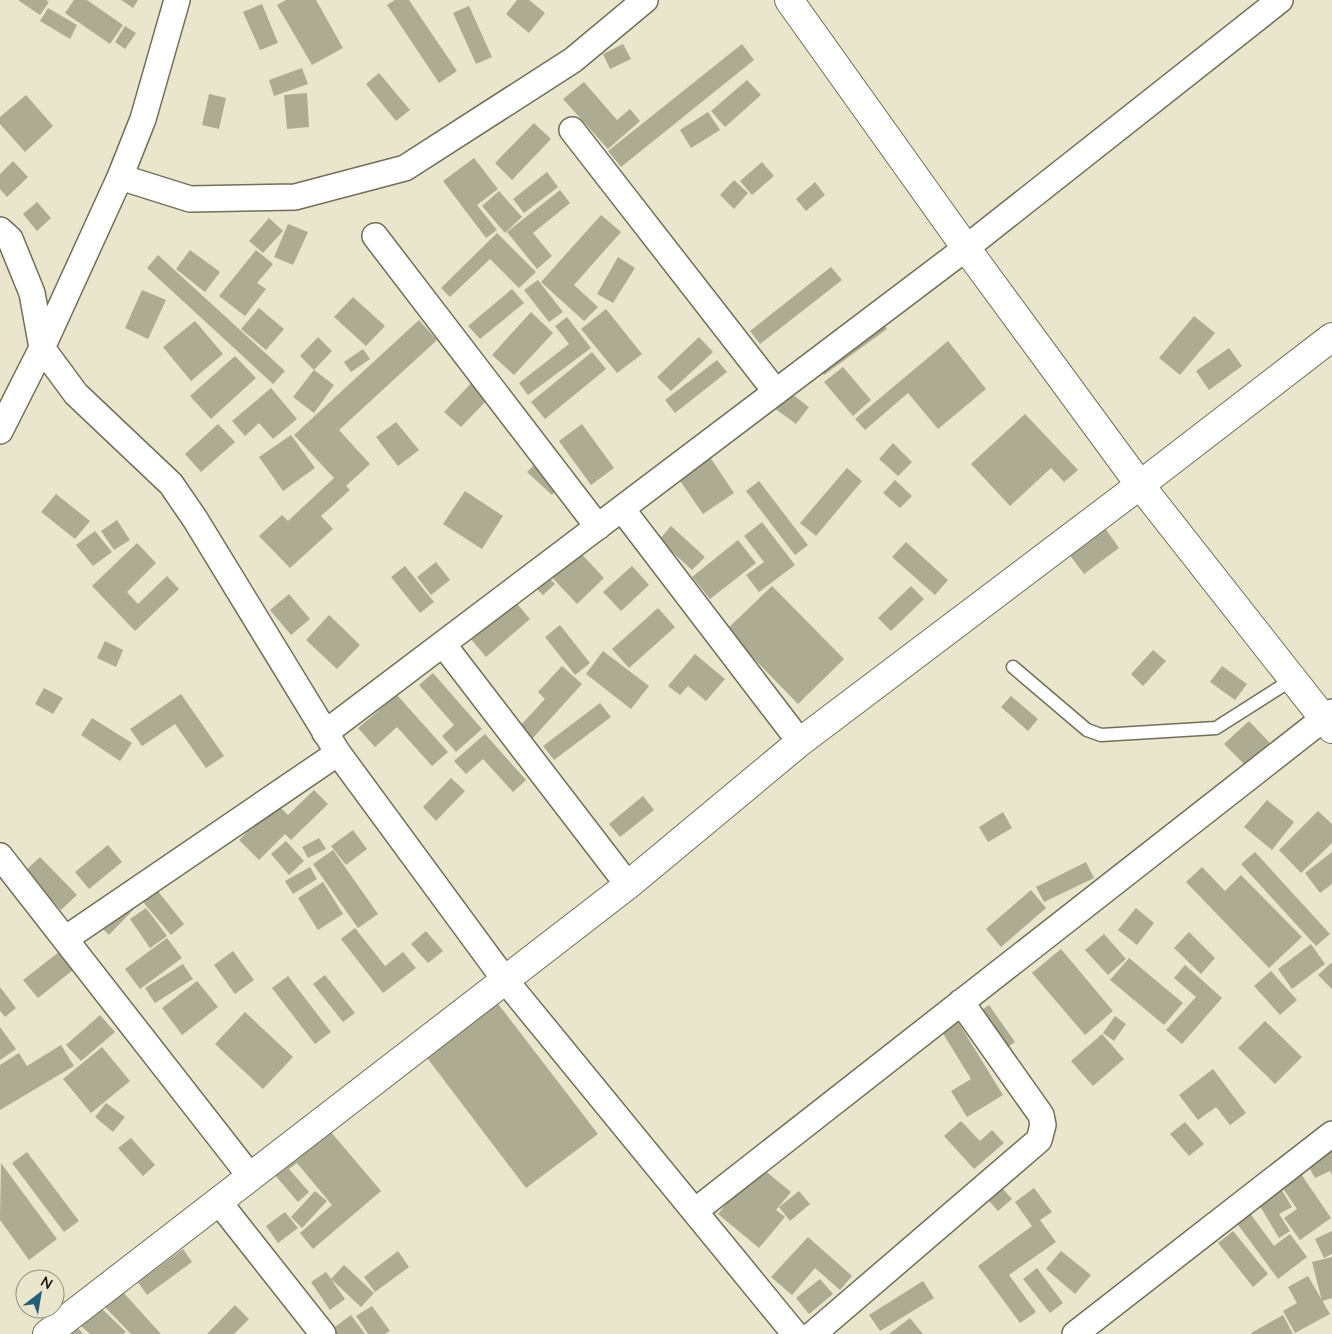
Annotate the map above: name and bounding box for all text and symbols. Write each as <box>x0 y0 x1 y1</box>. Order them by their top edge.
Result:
north arrow <box>15 1269 65 1319</box>
text: N <box>38 1272 56 1292</box>

